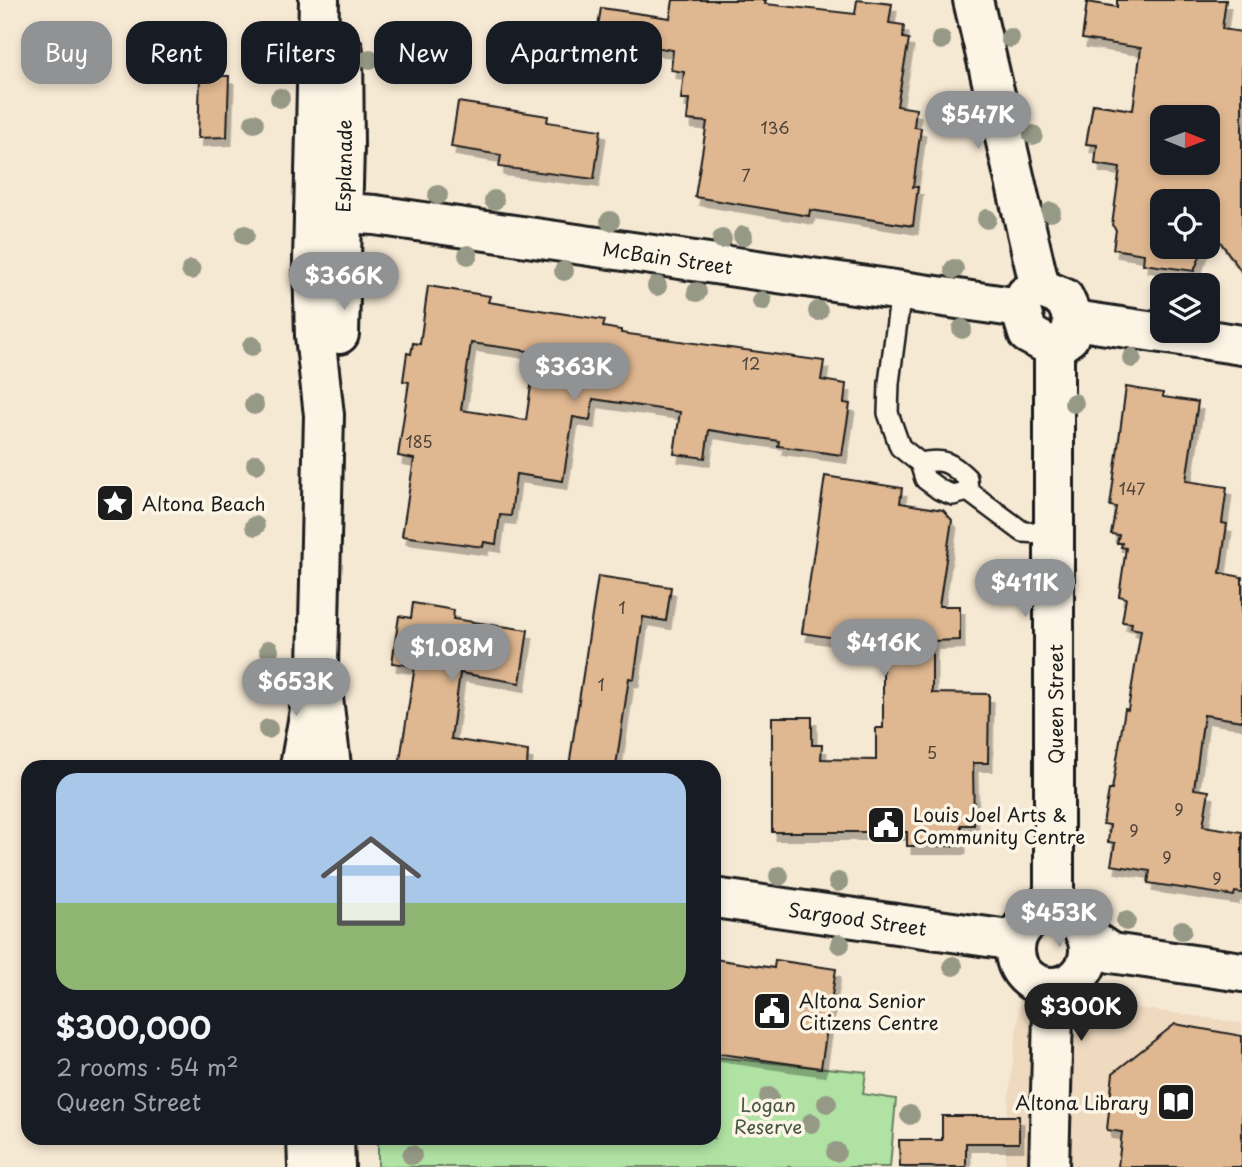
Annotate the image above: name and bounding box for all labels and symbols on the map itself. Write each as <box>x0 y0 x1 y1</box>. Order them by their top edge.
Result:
pin: $547K <box>929 92 1027 151</box>
north arrow <box>1150 105 1220 175</box>
house number: 136 <box>760 115 790 139</box>
street label: Esplanade <box>328 119 358 213</box>
house number: 7 <box>741 163 751 187</box>
street label: McBain Street <box>601 234 735 280</box>
pin: $366K <box>295 252 393 312</box>
pin: $363K <box>525 344 623 403</box>
house number: 12 <box>742 351 760 375</box>
house number: 185 <box>406 429 432 453</box>
house number: 147 <box>1119 476 1145 500</box>
place icon: Altona Beach <box>94 482 136 524</box>
place label: Altona Beach <box>142 489 266 517</box>
pin: $411K <box>976 560 1074 619</box>
house number: 1 <box>618 595 626 619</box>
pin: $416K <box>835 620 933 679</box>
pin: $1.08M <box>395 624 509 684</box>
street label: Queen Street <box>1041 644 1069 764</box>
pin: $653K <box>247 658 345 718</box>
house number: 1 <box>597 672 605 696</box>
house number: 5 <box>927 740 937 764</box>
house number: 9 <box>1174 797 1184 821</box>
place label: Louis Joel Arts & Community Centre <box>913 800 1085 850</box>
public building icon: Louis Joel Arts & Community Centre <box>865 804 907 846</box>
house number: 9 <box>1129 818 1139 842</box>
house number: 9 <box>1162 845 1172 869</box>
house number: 9 <box>1212 866 1222 890</box>
pin: $453K <box>1010 890 1108 949</box>
street label: Sargood Street <box>787 895 929 942</box>
pin: $300K <box>1032 984 1130 1043</box>
place label: Altona Senior Citizens Centre <box>799 986 939 1036</box>
public building icon: Altona Senior Citizens Centre <box>751 990 793 1032</box>
library icon: Altona Library <box>1155 1081 1197 1123</box>
place label: Altona Library <box>1015 1088 1149 1116</box>
park label: Logan Reserve <box>734 1090 802 1140</box>

